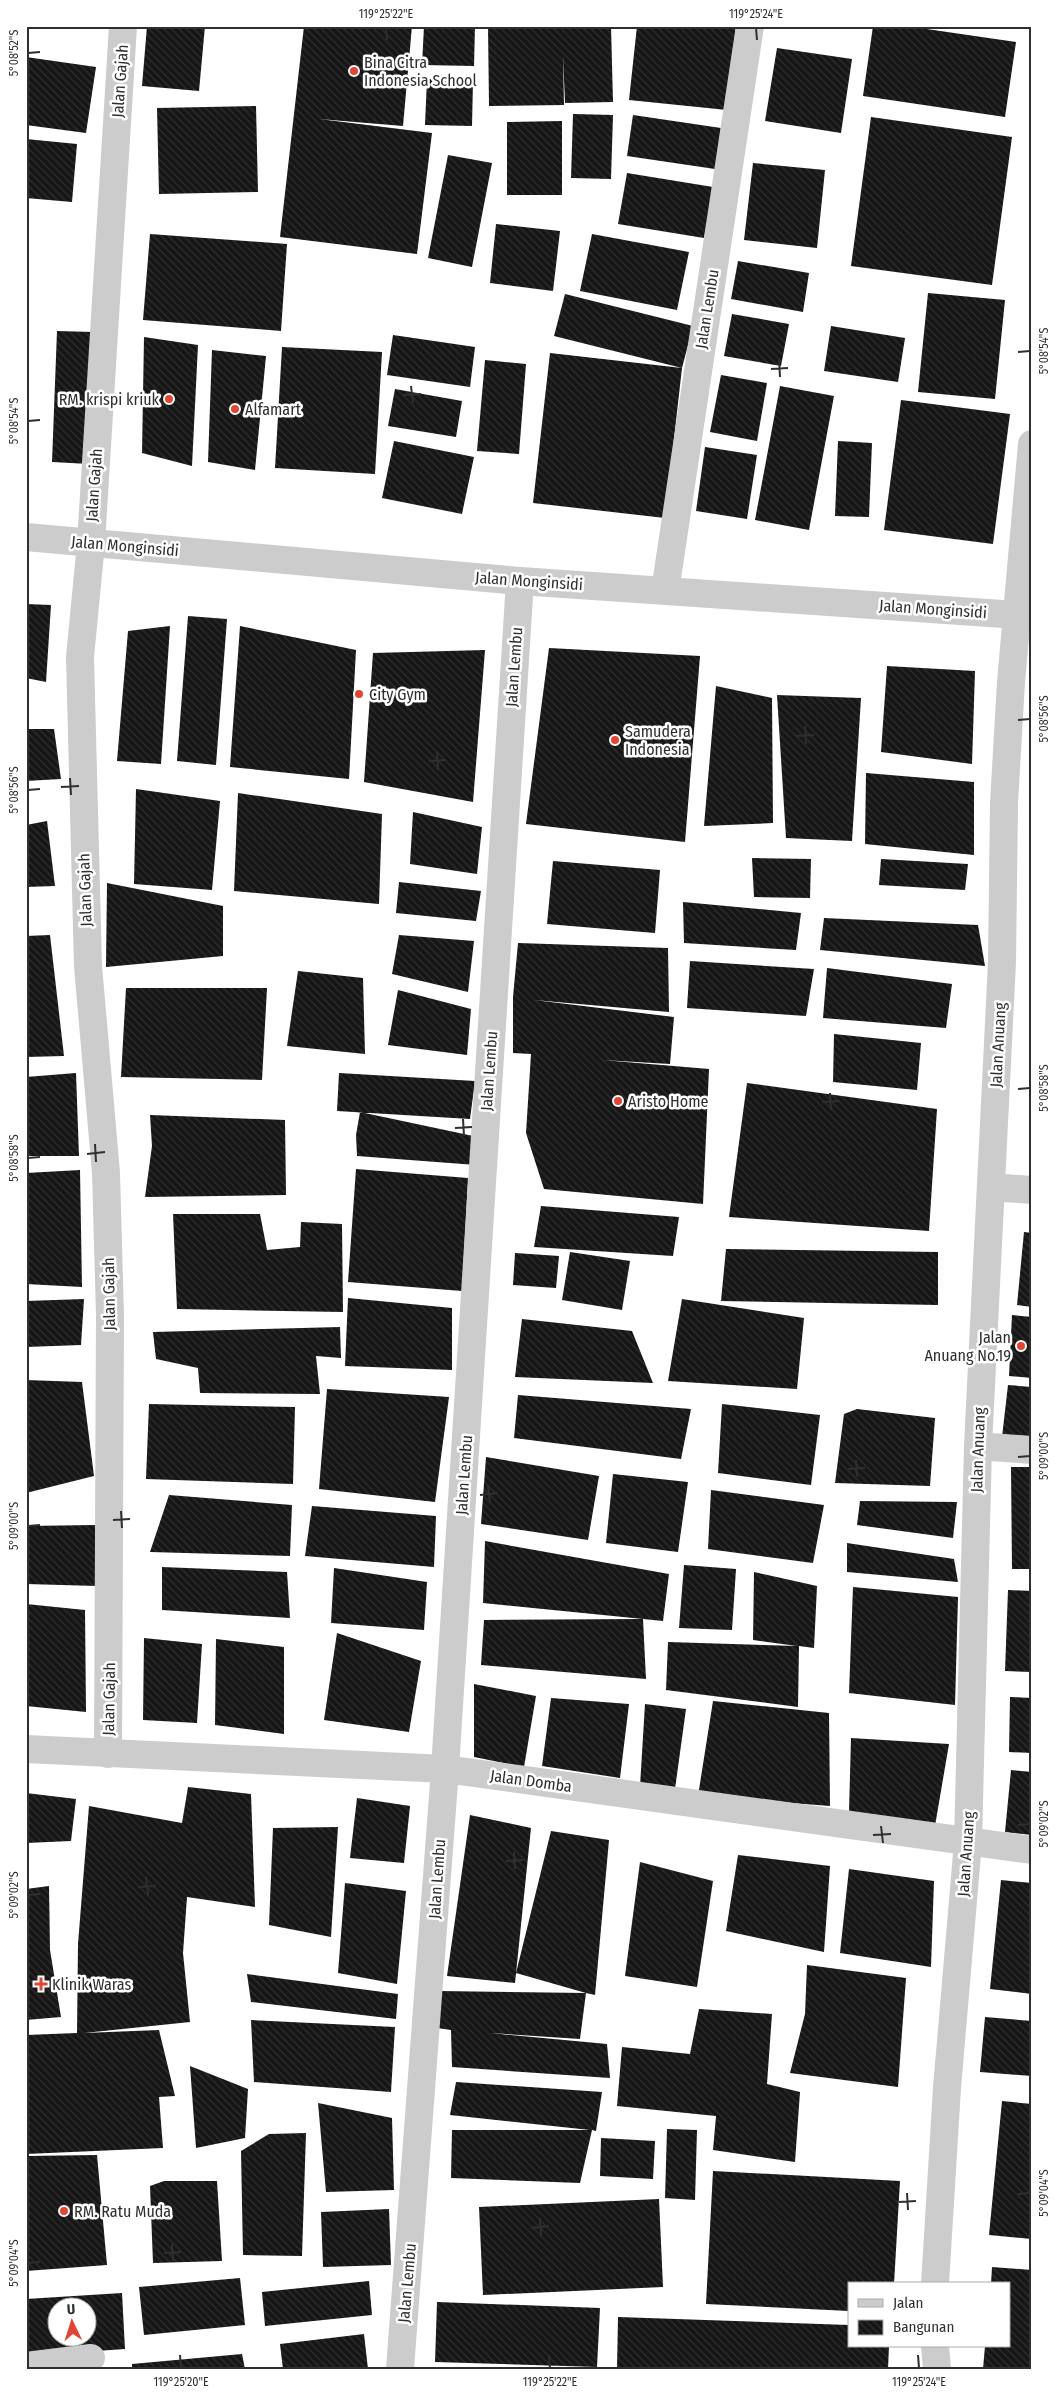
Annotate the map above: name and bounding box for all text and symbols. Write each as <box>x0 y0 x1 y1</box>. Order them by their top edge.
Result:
text: 119°25'22"E <box>359 7 414 21</box>
text: 119°25'24"E <box>729 7 783 21</box>
text: 5°08'52"S <box>7 30 21 76</box>
street label: Jalan Gajah <box>108 44 132 118</box>
place label: Bina Citra Indonesia School <box>364 53 477 90</box>
marker: Bina Citra Indonesia School <box>348 65 360 77</box>
street label: Jalan Lembu <box>691 268 723 350</box>
text: 5°08'54"S <box>1037 328 1051 374</box>
place label: RM. krispi kriuk <box>59 390 160 409</box>
marker: RM. krispi kriuk <box>163 393 175 405</box>
text: 5°08'54"S <box>7 398 21 444</box>
place label: Alfamart <box>245 400 302 419</box>
marker: Alfamart <box>229 403 241 415</box>
street label: Jalan Gajah <box>82 448 106 522</box>
street label: Jalan Monginsidi <box>70 532 180 560</box>
street label: Jalan Monginsidi <box>475 568 583 594</box>
street label: Jalan Monginsidi <box>879 596 987 622</box>
street label: Jalan Lembu <box>502 626 526 708</box>
place label: City Gym <box>369 685 426 704</box>
marker: City Gym <box>353 688 365 700</box>
text: 5°08'56"S <box>1037 695 1051 743</box>
place label: Samudera Indonesia <box>625 722 691 759</box>
marker: Samudera Indonesia <box>609 734 621 746</box>
text: 5°08'56"S <box>7 766 21 814</box>
street label: Jalan Gajah <box>74 853 96 927</box>
street label: Jalan Anuang <box>986 1001 1010 1088</box>
street label: Jalan Lembu <box>477 1030 501 1112</box>
text: 5°08'58"S <box>1037 1064 1051 1112</box>
place label: Aristo Home <box>628 1092 708 1111</box>
marker: Aristo Home <box>612 1095 624 1107</box>
text: 5°08'58"S <box>7 1134 21 1182</box>
street label: Jalan Gajah <box>99 1257 119 1331</box>
place label: Jalan Anuang No.19 <box>924 1328 1011 1365</box>
marker: Jalan Anuang No.19 <box>1015 1340 1027 1352</box>
street label: Jalan Anuang <box>967 1407 989 1493</box>
text: 5°09'00"S <box>1037 1432 1051 1480</box>
street label: Jalan Lembu <box>452 1434 476 1516</box>
text: 5°09'00"S <box>7 1502 21 1550</box>
street label: Jalan Gajah <box>99 1662 119 1736</box>
street label: Jalan Domba <box>489 1766 573 1796</box>
text: 5°09'02"S <box>1037 1800 1051 1848</box>
street label: Jalan Anuang <box>954 1810 978 1897</box>
street label: Jalan Lembu <box>425 1838 449 1920</box>
text: 5°09'02"S <box>7 1871 21 1919</box>
place label: Klinik Waras <box>52 1975 132 1994</box>
marker: Klinik Waras <box>34 1977 48 1991</box>
text: 5°09'04"S <box>1037 2169 1051 2217</box>
place label: RM. Ratu Muda <box>74 2202 171 2221</box>
marker: RM. Ratu Muda <box>58 2205 70 2217</box>
text: 5°09'04"S <box>7 2239 21 2287</box>
street label: Jalan Lembu <box>394 2242 420 2324</box>
legend <box>848 2282 1010 2348</box>
text: Jalan <box>893 2294 923 2312</box>
north arrow <box>48 2298 98 2348</box>
text: U <box>66 2301 76 2318</box>
text: Bangunan <box>893 2318 954 2336</box>
text: 119°25'20"E <box>153 2375 209 2389</box>
text: 119°25'22"E <box>523 2375 578 2389</box>
text: 119°25'24"E <box>892 2375 946 2389</box>

